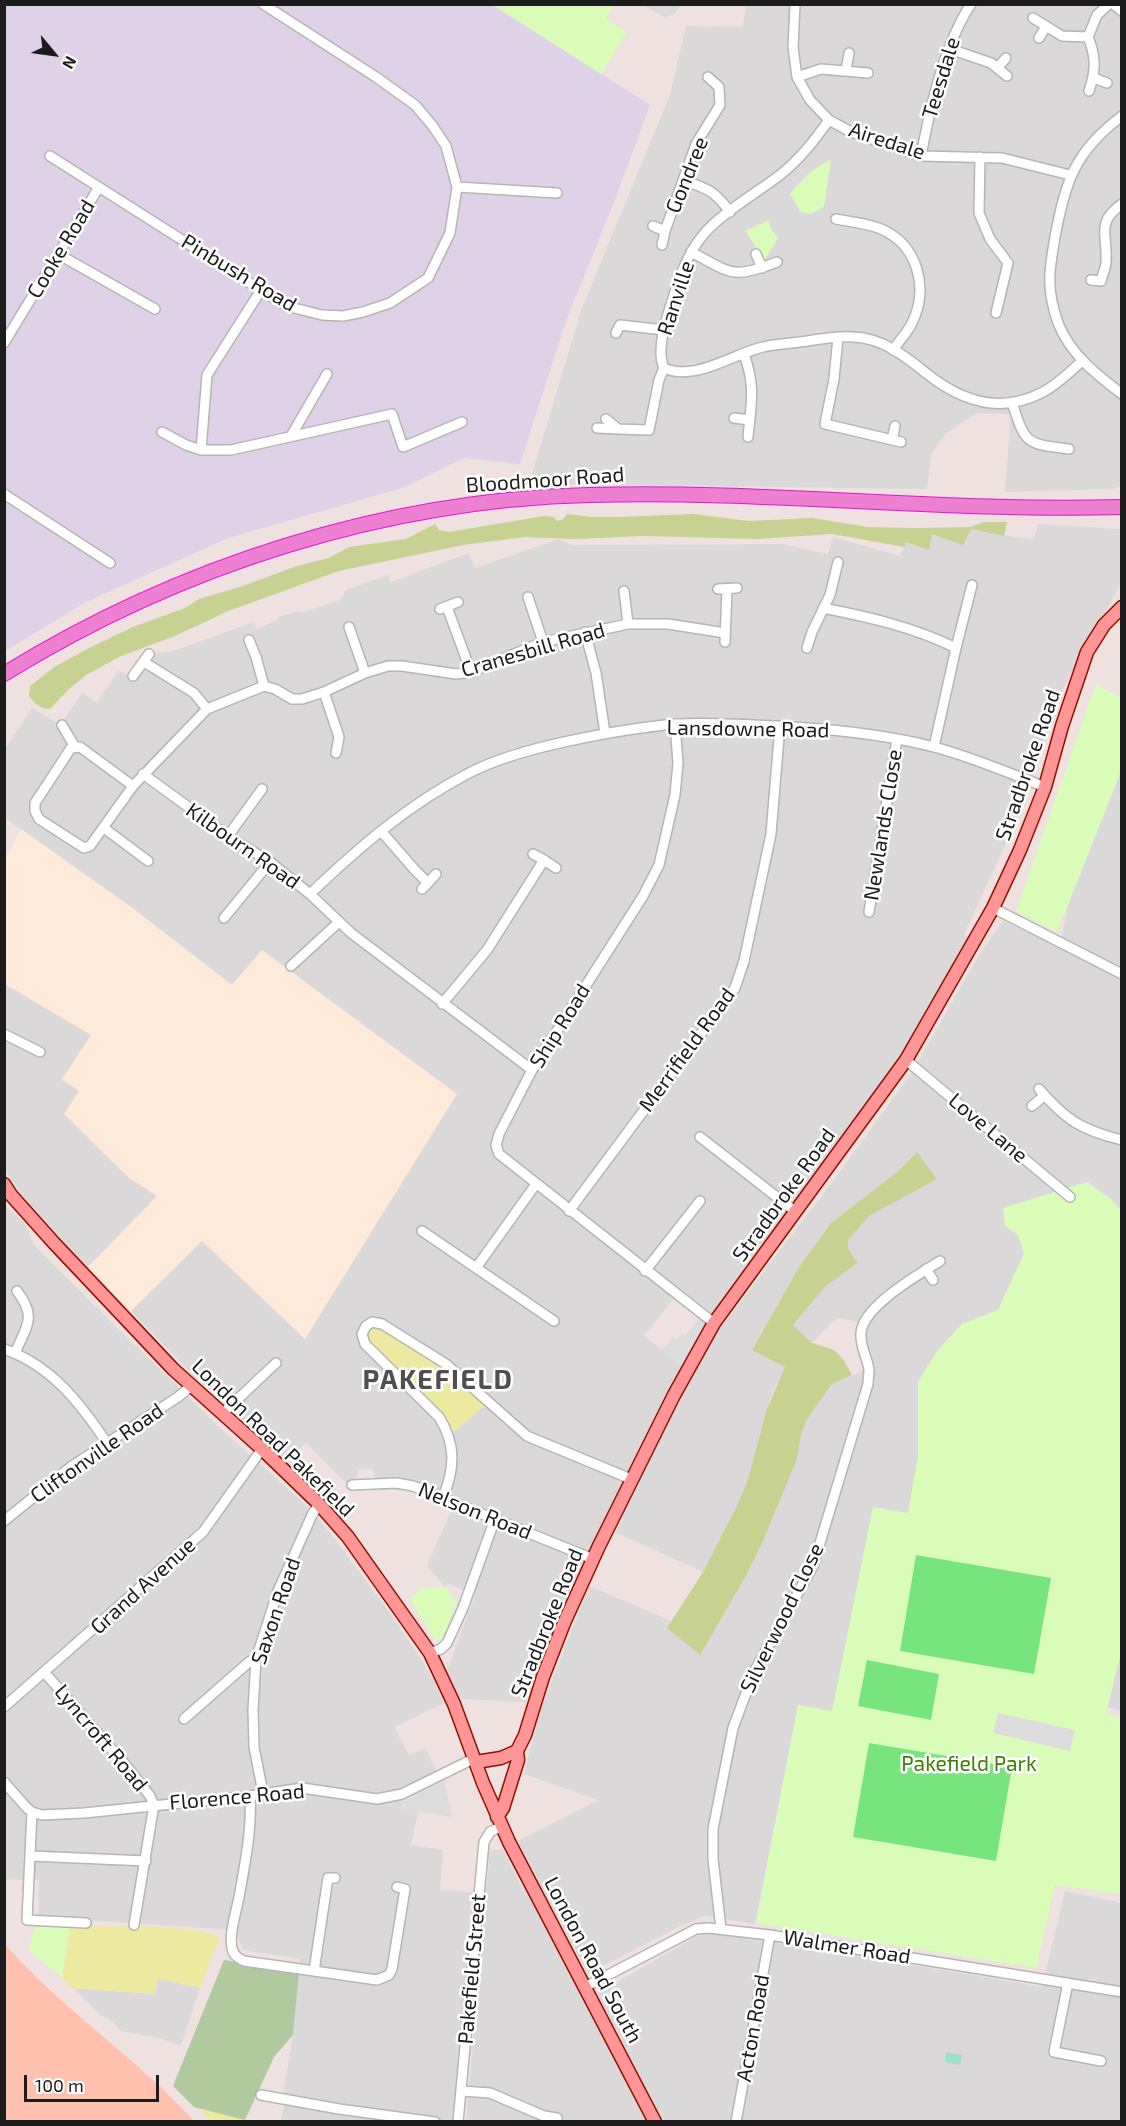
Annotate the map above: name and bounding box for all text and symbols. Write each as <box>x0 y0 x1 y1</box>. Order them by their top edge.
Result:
north arrow <box>24 24 84 84</box>
street label: Teesdale <box>917 34 965 122</box>
text: N <box>59 53 81 73</box>
street label: Airedale <box>846 117 928 165</box>
street label: Gondree <box>660 133 714 217</box>
street label: Cooke Road <box>22 195 100 303</box>
street label: Pinbush Road <box>177 229 301 317</box>
street label: Ranville <box>652 258 700 338</box>
street label: Bloodmoor Road <box>465 462 625 498</box>
street label: Cranesbill Road <box>458 617 608 683</box>
street label: Stradbroke Road <box>990 686 1066 844</box>
street label: Lansdowne Road <box>666 715 830 743</box>
street label: Newlands Close <box>859 748 907 902</box>
street label: Kilbourn Road <box>181 797 305 895</box>
street label: Ship Road <box>524 979 596 1073</box>
street label: Merrifield Road <box>634 983 740 1117</box>
street label: Love Lane <box>943 1088 1033 1168</box>
street label: Stradbroke Road <box>727 1124 841 1266</box>
street label: London Road Pakefield <box>186 1354 360 1522</box>
district label: PAKEFIELD <box>363 1364 513 1396</box>
street label: Cliftonville Road <box>26 1398 168 1508</box>
street label: Nelson Road <box>415 1477 535 1545</box>
street label: Grand Avenue <box>85 1532 201 1640</box>
street label: Silverwood Close <box>735 1539 829 1697</box>
street label: Stradbroke Road <box>506 1545 588 1701</box>
street label: Saxon Road <box>246 1554 306 1668</box>
street label: Lyncroft Road <box>49 1679 153 1797</box>
park label: Pakefield Park <box>901 1751 1037 1777</box>
street label: Florence Road <box>168 1779 306 1815</box>
street label: London Road South <box>539 1873 647 2047</box>
street label: Pakefield Street <box>453 1893 491 2045</box>
street label: Walmer Road <box>782 1924 912 1970</box>
street label: Acton Road <box>731 1972 775 2084</box>
scale bar <box>27 2063 162 2101</box>
text: 100 m <box>35 2074 84 2096</box>

